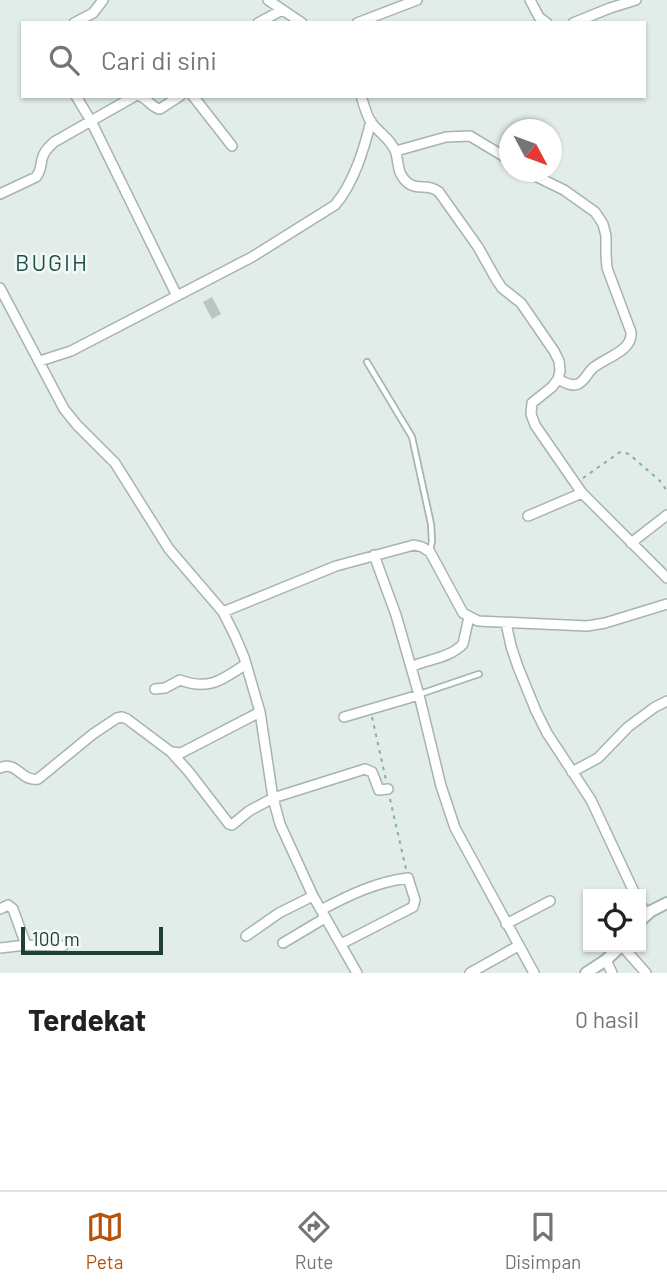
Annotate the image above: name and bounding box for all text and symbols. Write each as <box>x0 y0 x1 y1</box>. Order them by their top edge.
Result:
search box <box>21 21 646 98</box>
icon: search <box>45 41 83 79</box>
text: Cari di sini <box>101 44 217 75</box>
north arrow <box>499 119 562 182</box>
district label: BUGIH <box>15 248 89 276</box>
map controls <box>583 889 646 952</box>
button: locate <box>583 889 646 952</box>
scale bar <box>21 924 163 956</box>
text: 100 m <box>32 927 80 950</box>
text: Terdekat <box>28 1001 146 1037</box>
text: 0 hasil <box>575 1005 639 1033</box>
tab: Peta <box>86 1208 124 1273</box>
tab: Rute <box>295 1208 333 1273</box>
tab: Disimpan <box>505 1208 581 1273</box>

